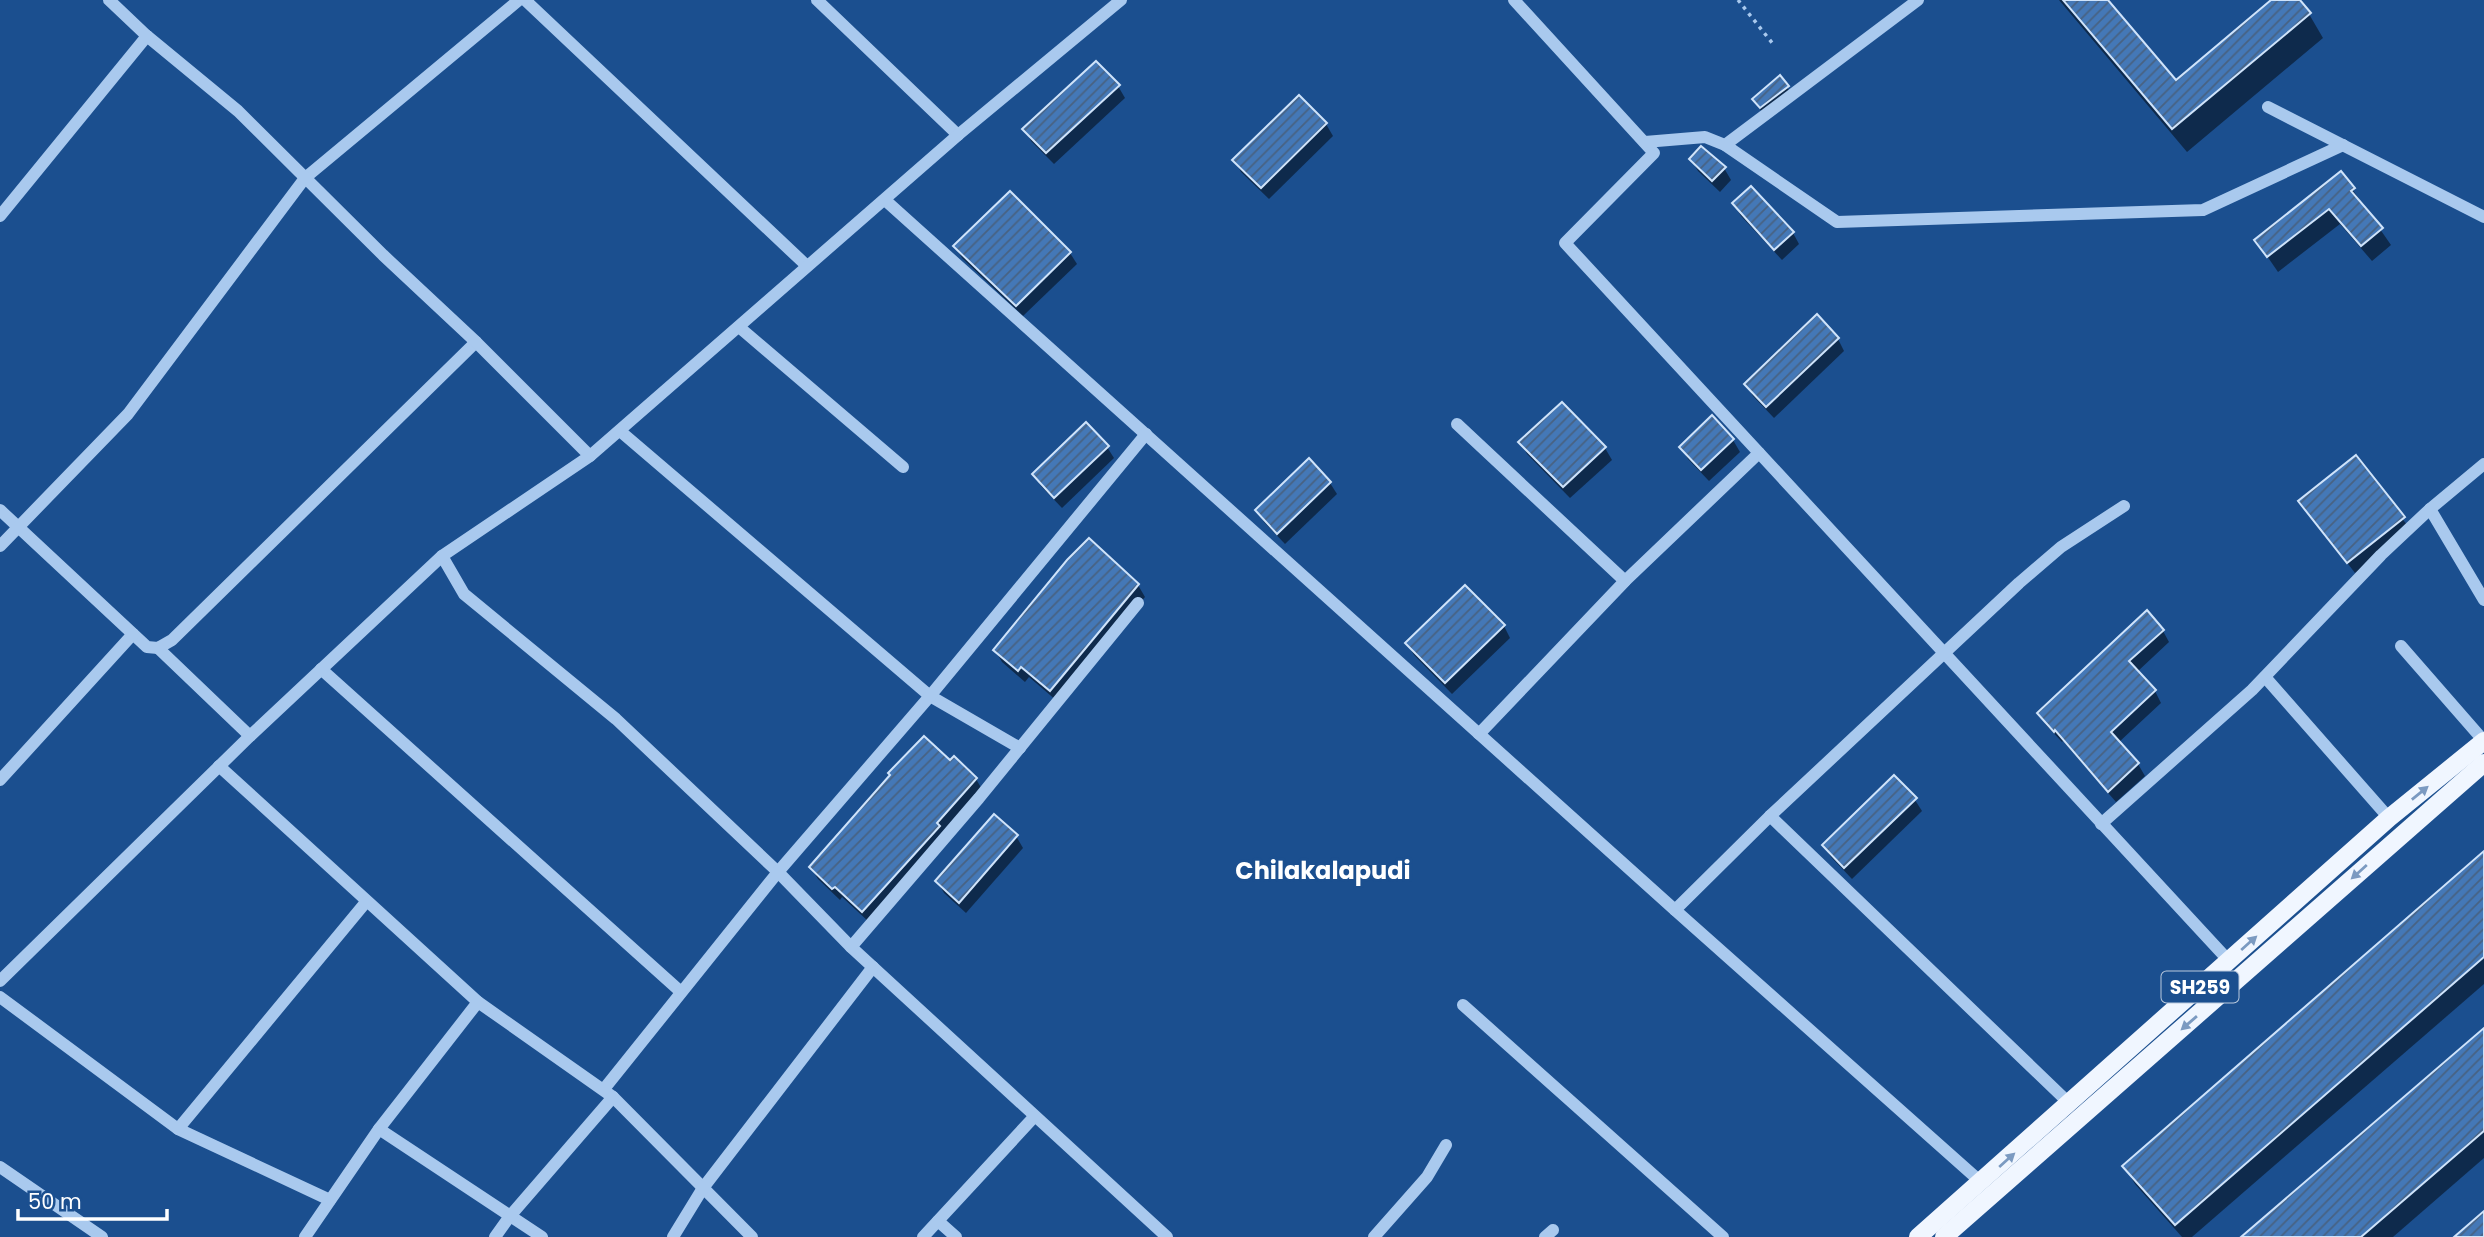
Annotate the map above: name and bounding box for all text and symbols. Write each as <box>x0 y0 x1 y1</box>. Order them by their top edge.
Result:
one-way arrow <box>2411 785 2429 800</box>
district label: Chilakalapudi <box>1235 854 1411 887</box>
one-way arrow <box>2350 864 2367 879</box>
one-way arrow <box>2241 936 2258 951</box>
road number: SH259 <box>2162 972 2238 1002</box>
one-way arrow <box>2180 1015 2197 1030</box>
one-way arrow <box>1998 1152 2016 1168</box>
scale bar <box>18 1178 166 1222</box>
text: 50 m <box>28 1187 82 1216</box>

